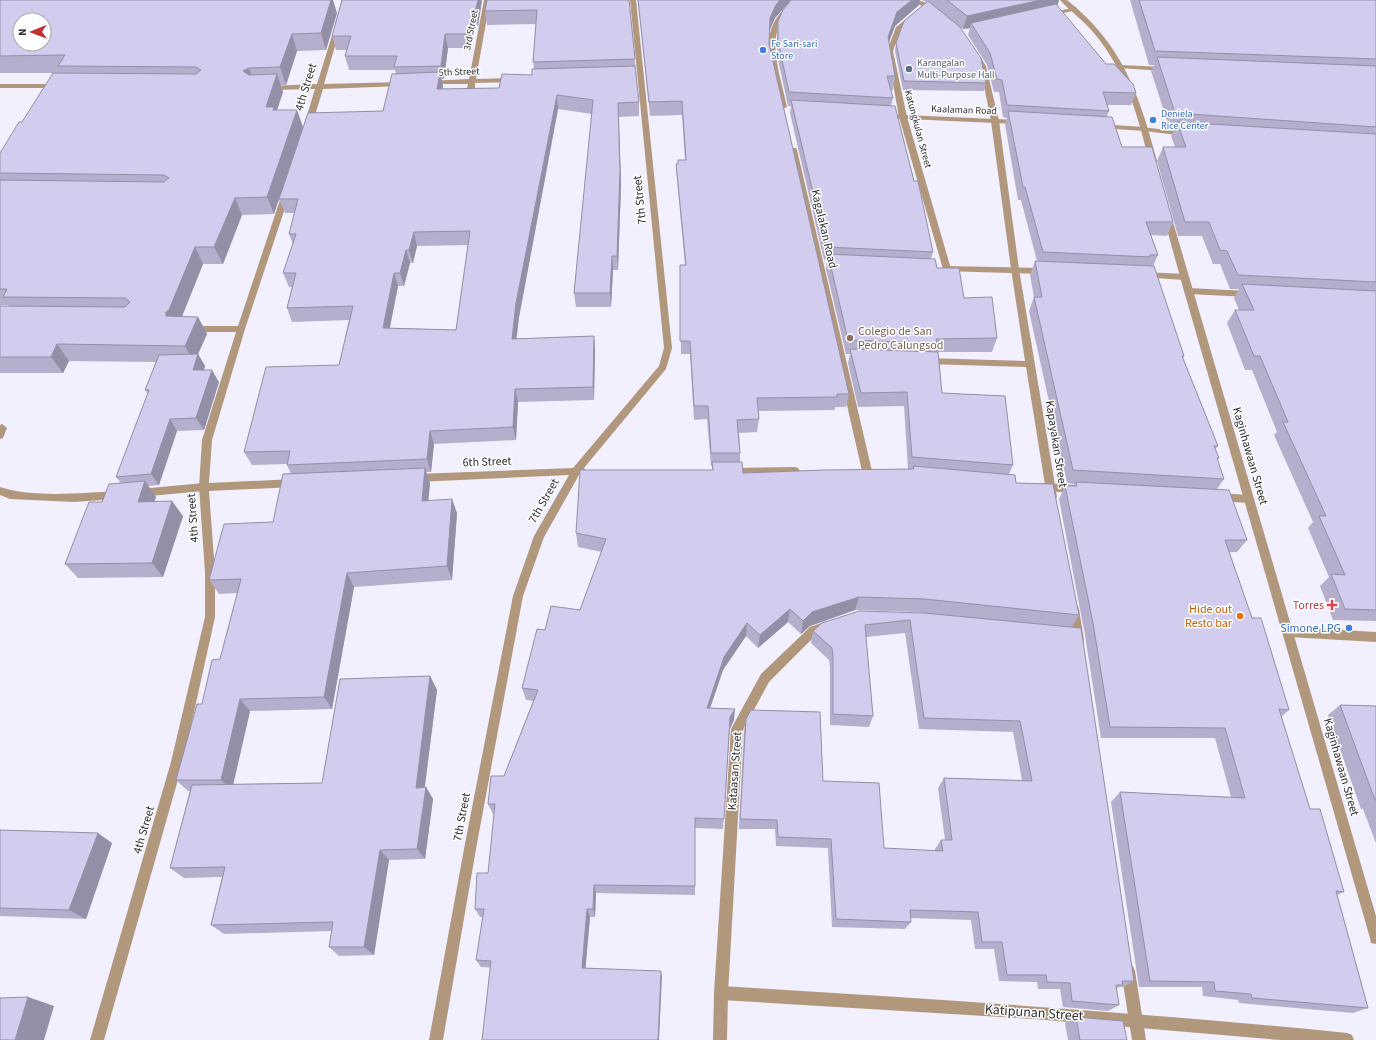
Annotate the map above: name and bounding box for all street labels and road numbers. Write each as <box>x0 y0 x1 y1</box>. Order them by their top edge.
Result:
street label: 3rd Street <box>460 8 482 51</box>
street label: 4th Street <box>291 61 321 113</box>
street label: 5th Street <box>438 64 480 80</box>
street label: Katungkulan Street <box>901 88 935 170</box>
street label: Kaalaman Road <box>931 102 997 118</box>
street label: 7th Street <box>629 175 651 225</box>
street label: Kagalakan Road <box>807 188 841 270</box>
street label: Kapayakan Street <box>1041 399 1071 489</box>
street label: Kaginhawaan Street <box>1228 405 1272 507</box>
street label: 6th Street <box>462 453 512 471</box>
street label: 7th Street <box>524 476 564 526</box>
street label: 4th Street <box>183 493 203 543</box>
street label: Kaginhawaan Street <box>1319 716 1363 818</box>
street label: Kataasan Street <box>724 731 746 811</box>
street label: 7th Street <box>449 791 475 843</box>
street label: 4th Street <box>129 804 159 856</box>
street label: Katipunan Street <box>984 1000 1084 1026</box>

